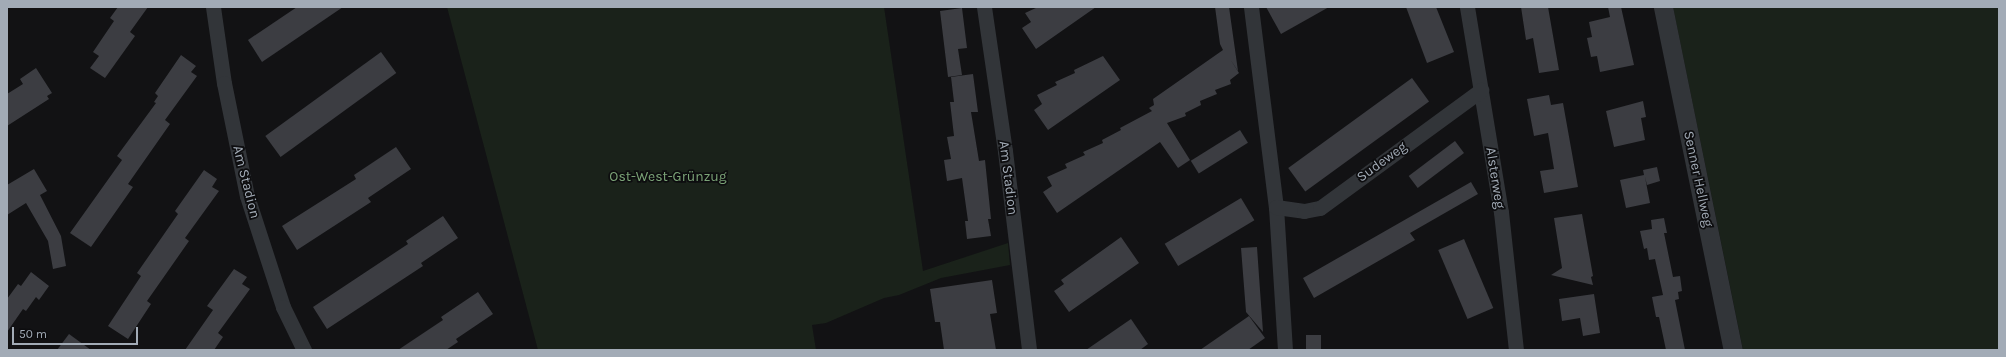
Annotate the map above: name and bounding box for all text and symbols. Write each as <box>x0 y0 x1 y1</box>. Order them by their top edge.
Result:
street label: Senner Hellweg <box>1680 129 1716 229</box>
street label: Sudeweg <box>1354 138 1410 186</box>
street label: Am Stadion <box>995 140 1021 216</box>
street label: Am Stadion <box>229 144 263 220</box>
street label: Alsterweg <box>1482 146 1508 210</box>
park label: Ost-West-Grünzug <box>609 169 727 185</box>
scale bar <box>14 319 140 345</box>
text: 50 m <box>19 327 47 341</box>

